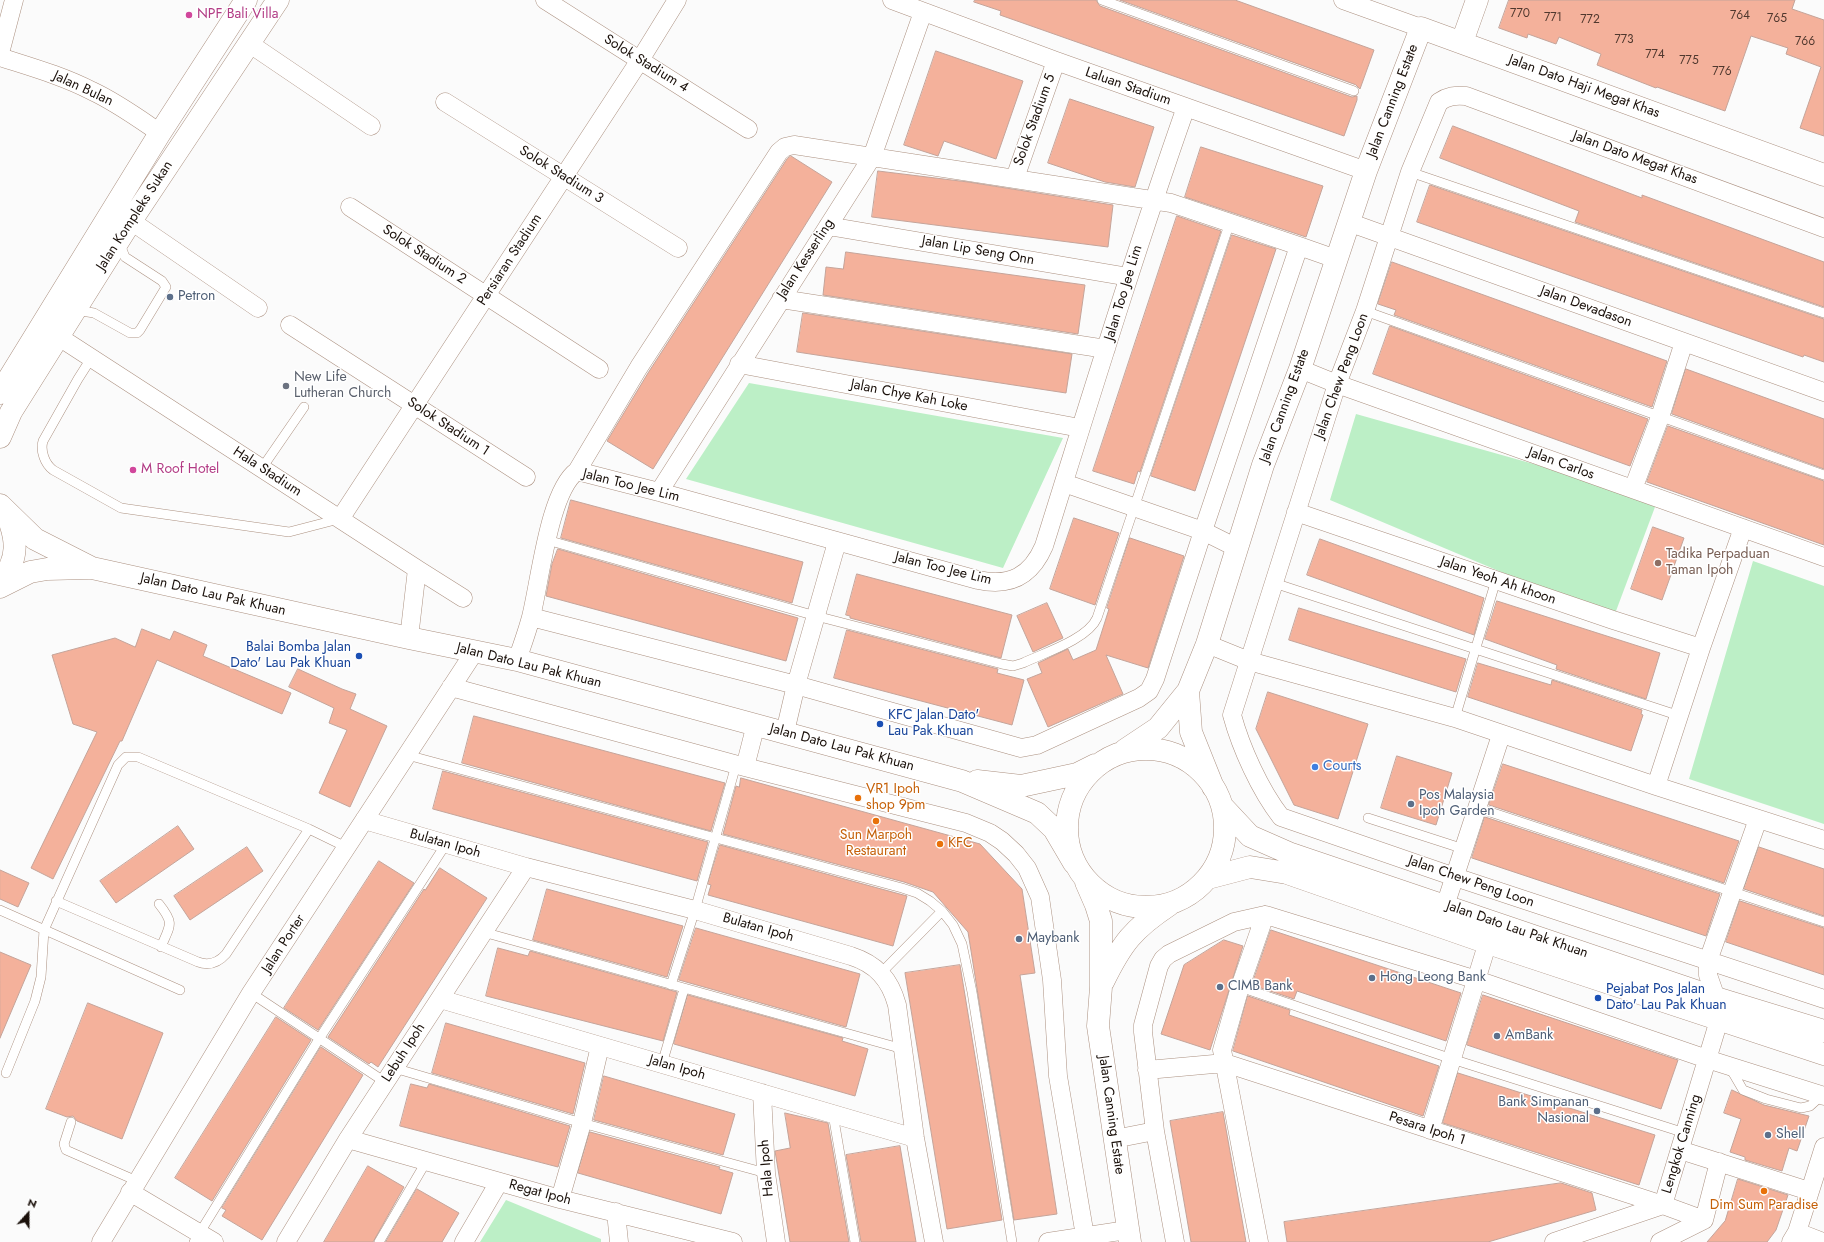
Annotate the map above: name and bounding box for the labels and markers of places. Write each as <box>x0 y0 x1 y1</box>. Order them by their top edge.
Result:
place label: NPF Bali Villa <box>197 7 278 23</box>
marker: NPF Bali Villa <box>184 10 194 20</box>
place label: Petron <box>178 289 215 305</box>
marker: Petron <box>165 292 175 302</box>
place label: New Life Lutheran Church <box>294 370 391 402</box>
marker: New Life Lutheran Church <box>281 381 291 391</box>
place label: M Roof Hotel <box>141 462 219 478</box>
marker: M Roof Hotel <box>128 465 138 475</box>
place label: Tadika Perpaduan Taman Ipoh <box>1666 547 1770 580</box>
marker: Tadika Perpaduan Taman Ipoh <box>1653 558 1663 568</box>
place label: Balai Bomba Jalan Dato' Lau Pak Khuan <box>230 640 351 672</box>
marker: Balai Bomba Jalan Dato' Lau Pak Khuan <box>354 651 364 661</box>
place label: KFC Jalan Dato' Lau Pak Khuan <box>888 708 979 740</box>
marker: KFC Jalan Dato' Lau Pak Khuan <box>875 719 885 729</box>
place label: Courts <box>1323 759 1361 775</box>
marker: Courts <box>1310 762 1320 772</box>
place label: VR1 Ipoh shop 9pm <box>866 782 925 814</box>
place label: Pos Malaysia Ipoh Garden <box>1419 788 1495 820</box>
marker: VR1 Ipoh shop 9pm <box>853 793 863 803</box>
marker: Pos Malaysia Ipoh Garden <box>1406 799 1416 809</box>
marker: Sun Marpoh Restaurant <box>871 816 881 826</box>
place label: Sun Marpoh Restaurant <box>840 828 912 860</box>
place label: KFC <box>948 836 972 852</box>
marker: KFC <box>935 839 945 849</box>
place label: Maybank <box>1027 931 1079 947</box>
marker: Maybank <box>1014 934 1024 944</box>
place label: Hong Leong Bank <box>1380 970 1486 986</box>
marker: Hong Leong Bank <box>1367 973 1377 983</box>
place label: CIMB Bank <box>1228 979 1292 995</box>
marker: CIMB Bank <box>1215 982 1225 992</box>
place label: Pejabat Pos Jalan Dato' Lau Pak Khuan <box>1606 982 1727 1014</box>
marker: Pejabat Pos Jalan Dato' Lau Pak Khuan <box>1593 993 1603 1003</box>
place label: AmBank <box>1505 1028 1553 1044</box>
marker: AmBank <box>1492 1031 1502 1041</box>
place label: Bank Simpanan Nasional <box>1498 1095 1589 1128</box>
marker: Bank Simpanan Nasional <box>1592 1106 1602 1116</box>
place label: Shell <box>1776 1127 1805 1143</box>
marker: Shell <box>1763 1130 1773 1140</box>
marker: Dim Sum Paradise <box>1759 1186 1769 1196</box>
place label: Dim Sum Paradise <box>1710 1198 1818 1214</box>

